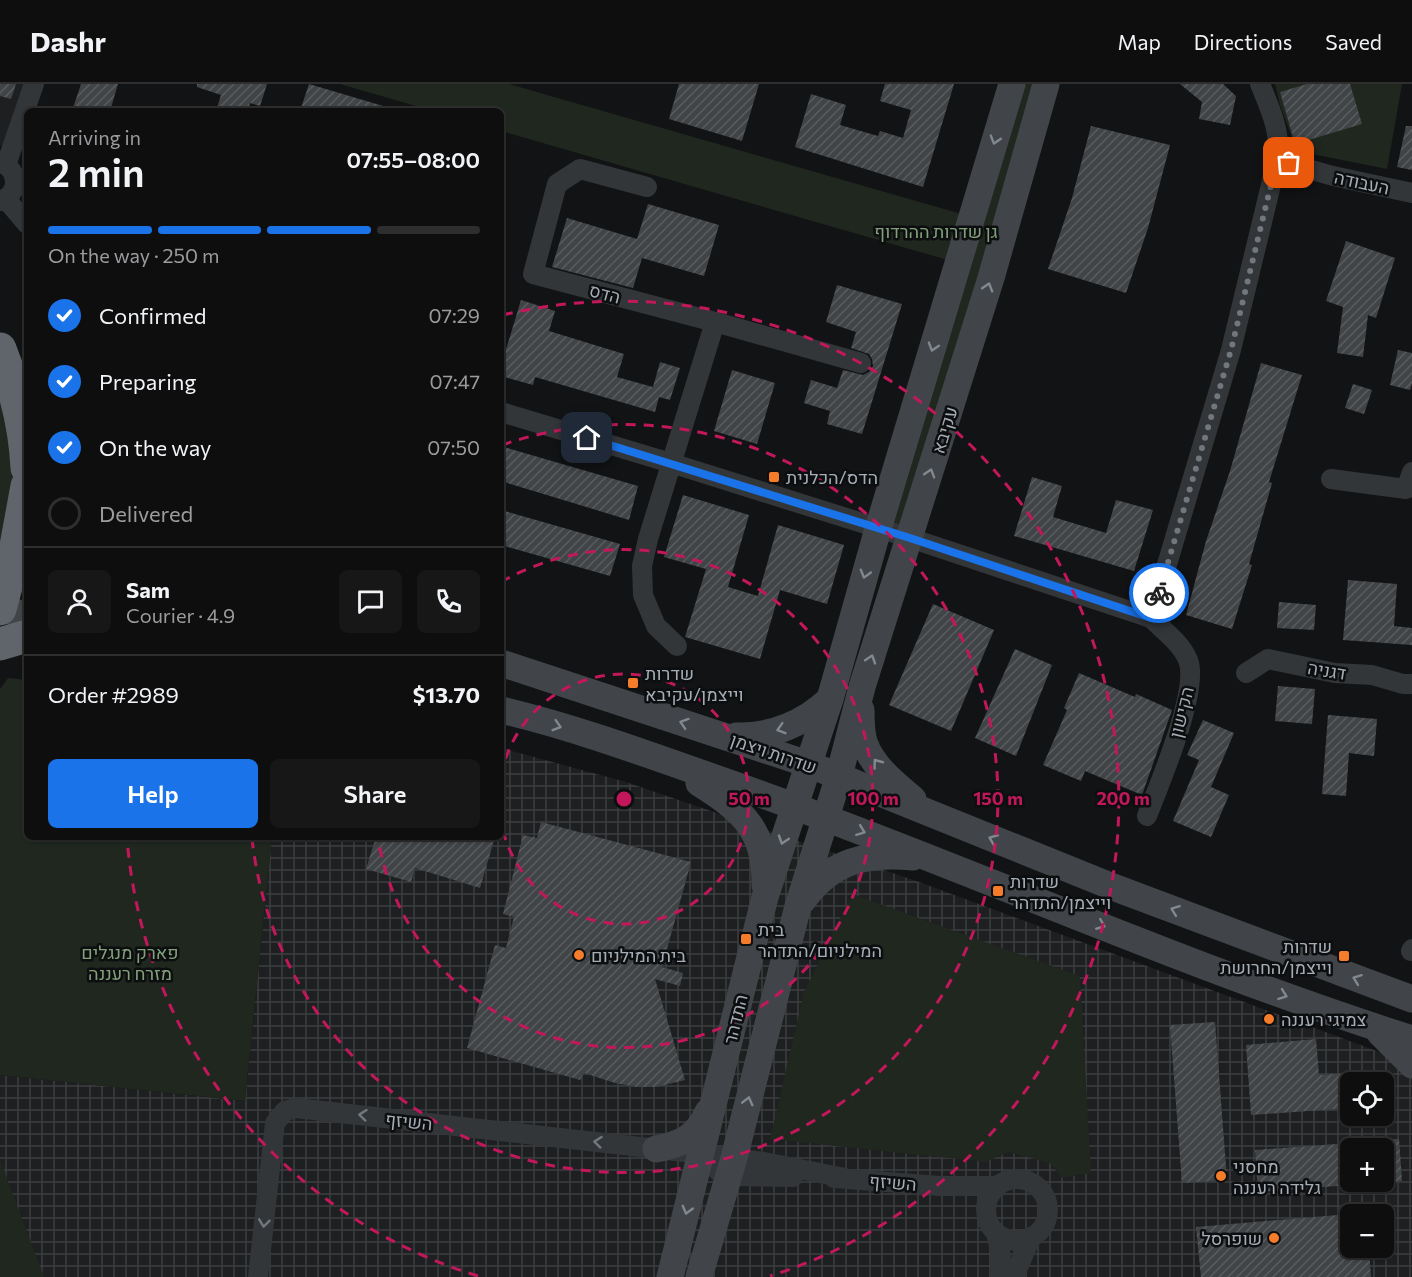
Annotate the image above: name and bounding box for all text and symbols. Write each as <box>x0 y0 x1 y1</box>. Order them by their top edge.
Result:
text: Dashr <box>30 24 106 58</box>
text: Map <box>1118 29 1161 54</box>
text: Directions <box>1194 29 1292 54</box>
text: Saved <box>1325 29 1382 54</box>
text: Arriving in <box>48 125 141 149</box>
one-way arrow <box>990 134 1002 145</box>
pin <box>1263 137 1314 188</box>
text: 07:55–08:00 <box>347 146 480 173</box>
icon: bag <box>1272 146 1305 179</box>
text: 2 min <box>48 147 145 195</box>
street label: העבודה <box>1332 165 1392 199</box>
park label: גן שדרות ההרדוף <box>874 220 998 242</box>
text: On the way · 250 m <box>48 243 219 267</box>
street label: הדס <box>587 278 623 308</box>
one-way arrow <box>981 282 993 293</box>
icon: check <box>48 299 81 332</box>
text: Confirmed <box>99 302 206 329</box>
text: 07:29 <box>429 303 480 327</box>
one-way arrow <box>928 341 940 352</box>
icon: check <box>48 365 81 398</box>
text: Preparing <box>99 368 196 395</box>
text: 07:47 <box>430 369 480 393</box>
street label: עקיבא <box>926 404 962 456</box>
pin <box>561 412 612 463</box>
icon: home <box>570 421 603 454</box>
icon: check <box>48 431 81 464</box>
text: On the way <box>99 434 211 461</box>
text: 07:50 <box>427 435 480 459</box>
place label: הדס/הכלנית <box>786 466 878 488</box>
one-way arrow <box>923 468 936 479</box>
marker: הדס/הכלנית <box>767 470 781 484</box>
text: Delivered <box>99 500 193 527</box>
courier <box>1129 563 1189 623</box>
one-way arrow <box>860 568 872 579</box>
button: person <box>48 570 111 633</box>
button: chat <box>339 570 402 633</box>
button: phone <box>417 570 480 633</box>
text: Sam <box>126 576 170 603</box>
icon: bike <box>1143 577 1176 610</box>
text: Courier · 4.9 <box>126 603 235 627</box>
one-way arrow <box>864 654 876 665</box>
street label: דגניה <box>1306 656 1348 684</box>
place label: שדרות וייצמן/עקיבא <box>645 662 744 705</box>
marker: שדרות וייצמן/עקיבא <box>626 676 640 690</box>
text: Order #2989 <box>48 681 179 708</box>
text: $13.70 <box>413 681 480 708</box>
street label: הקישון <box>1164 684 1198 740</box>
one-way arrow <box>679 718 690 730</box>
one-way arrow <box>551 719 562 732</box>
one-way arrow <box>776 722 787 734</box>
street label: שדרות ויצמן <box>728 728 820 778</box>
button: Help <box>48 759 258 828</box>
button: Share <box>270 759 480 828</box>
one-way arrow <box>873 759 884 770</box>
text: 50 m <box>728 787 770 809</box>
text: 100 m <box>847 787 899 809</box>
text: 150 m <box>973 787 1023 809</box>
text: 200 m <box>1096 787 1150 809</box>
centre of rings <box>614 789 634 809</box>
one-way arrow <box>855 823 866 836</box>
one-way arrow <box>778 834 791 845</box>
one-way arrow <box>988 834 999 846</box>
place label: שדרות וייצמן/התדהר <box>1010 870 1111 913</box>
marker: שדרות וייצמן/התדהר <box>991 884 1005 898</box>
one-way arrow <box>1170 905 1181 917</box>
place label: בית המילניום/התדהר <box>758 918 882 961</box>
one-way arrow <box>1094 918 1105 930</box>
marker: בית המילניום/התדהר <box>739 932 753 946</box>
place label: שדרות וייצמן/החרושת <box>1220 935 1332 978</box>
park label: פארק מנגלים מזרח רעננה <box>81 941 179 984</box>
place label: בית המילניום <box>591 944 686 966</box>
marker: בית המילניום <box>572 948 586 962</box>
marker: שדרות וייצמן/החרושת <box>1337 949 1351 963</box>
one-way arrow <box>1352 974 1363 986</box>
one-way arrow <box>1277 987 1288 1000</box>
street label: התדהר <box>718 992 752 1046</box>
place label: צמיגי רעננה <box>1281 1008 1367 1030</box>
marker: צמיגי רעננה <box>1262 1012 1276 1026</box>
map controls <box>1340 1072 1394 1258</box>
button: locate <box>1340 1072 1394 1126</box>
one-way arrow <box>740 1096 753 1106</box>
street label: השיזף <box>384 1108 434 1134</box>
one-way arrow <box>358 1110 367 1122</box>
one-way arrow <box>594 1136 603 1149</box>
button: + <box>1340 1138 1394 1192</box>
place label: מחסני גלידה רעננה <box>1233 1155 1321 1198</box>
street label: השיזף <box>868 1169 918 1195</box>
marker: מחסני גלידה רעננה <box>1214 1169 1228 1183</box>
button: − <box>1340 1204 1394 1258</box>
one-way arrow <box>682 1205 695 1215</box>
one-way arrow <box>258 1219 271 1228</box>
place label: שופרסל <box>1202 1227 1262 1249</box>
marker: שופרסל <box>1267 1231 1281 1245</box>

